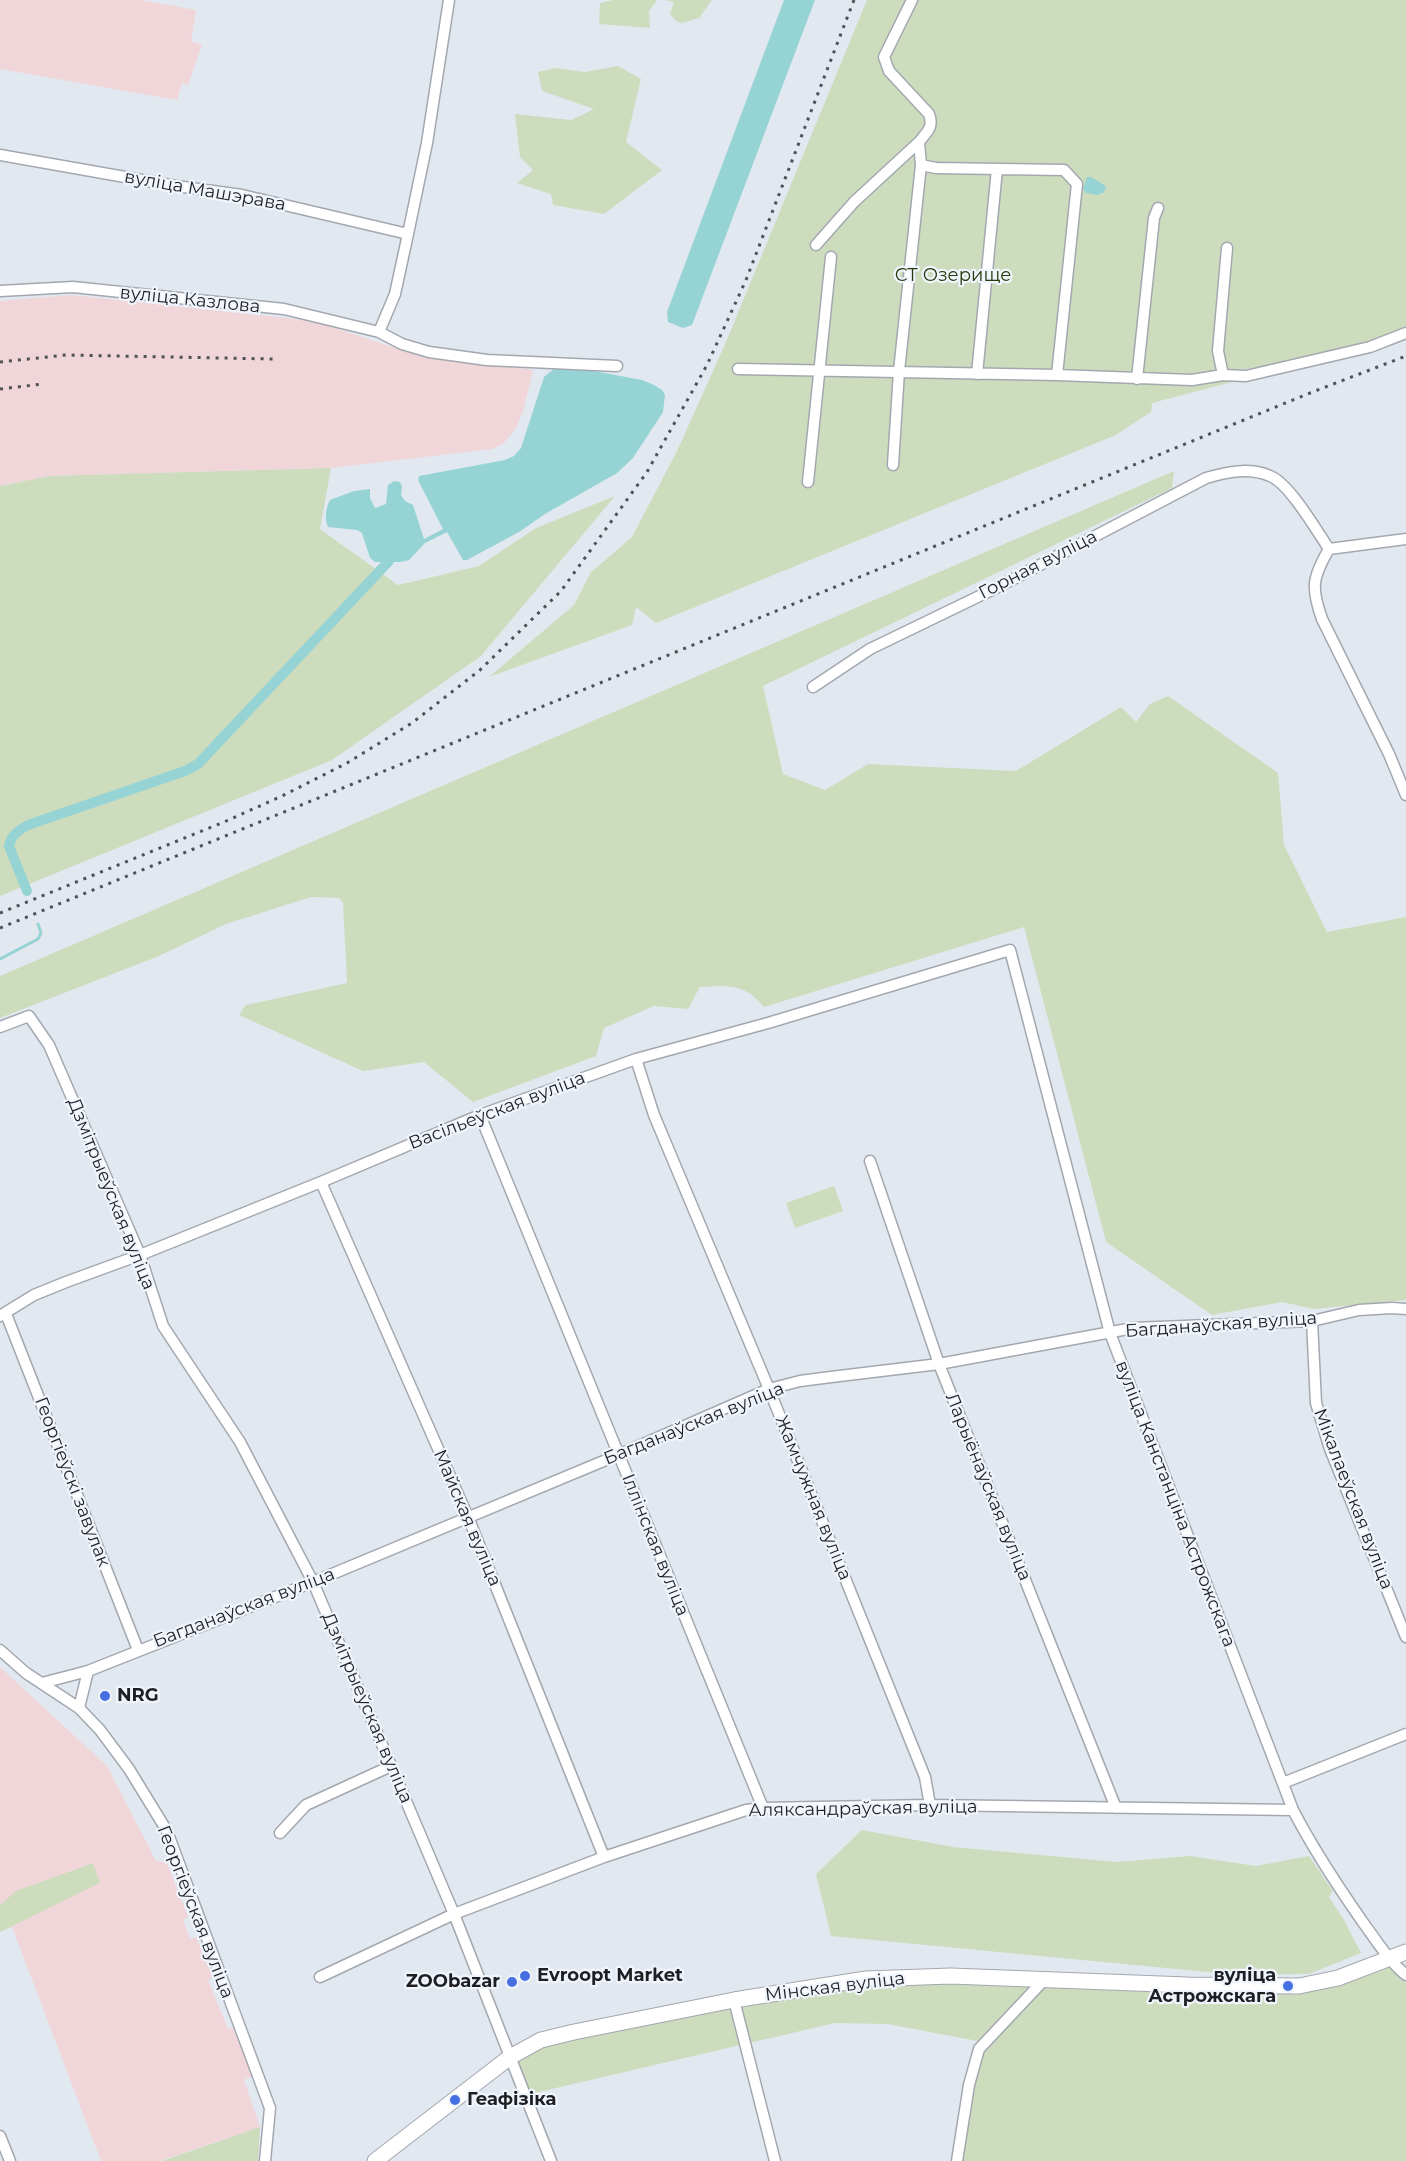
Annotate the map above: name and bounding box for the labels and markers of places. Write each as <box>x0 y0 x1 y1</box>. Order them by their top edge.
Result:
place label: NRG <box>117 1685 159 1707</box>
marker: NRG <box>98 1689 112 1703</box>
place label: Evroopt Market <box>537 1965 683 1987</box>
place label: вуліца Астрожскага <box>1148 1965 1276 2008</box>
marker: Evroopt Market <box>518 1969 532 1983</box>
place label: ZOObazar <box>406 1971 500 1993</box>
marker: ZOObazar <box>505 1975 519 1989</box>
marker: вуліца Астрожскага <box>1281 1979 1295 1993</box>
place label: Геафізіка <box>467 2089 556 2111</box>
marker: Геафізіка <box>448 2093 462 2107</box>

